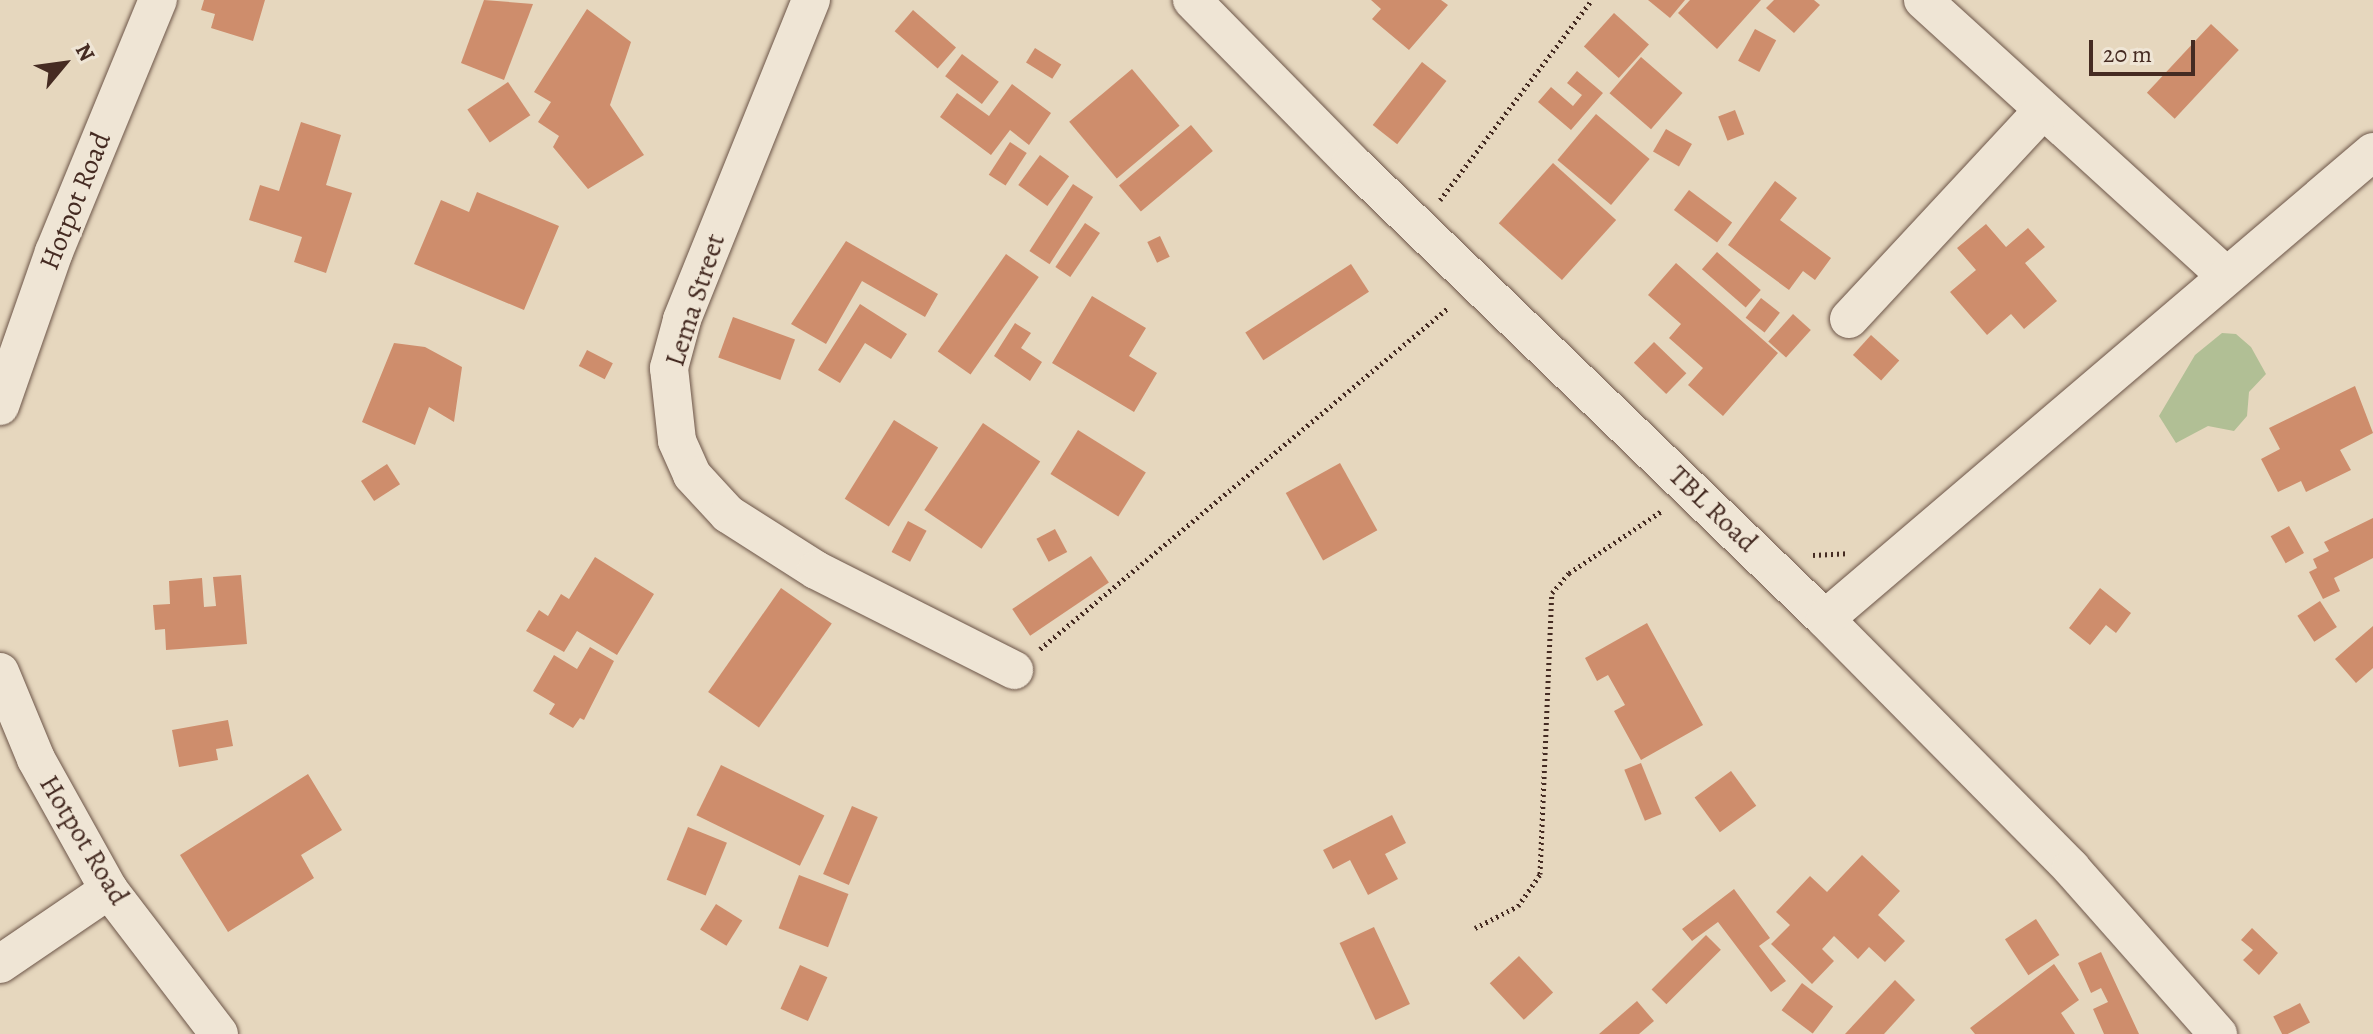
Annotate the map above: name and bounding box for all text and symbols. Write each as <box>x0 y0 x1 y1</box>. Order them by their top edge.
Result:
north arrow <box>24 24 104 104</box>
scale bar <box>2093 24 2199 74</box>
text: N <box>68 38 102 67</box>
text: 20 m <box>2103 38 2152 70</box>
street label: Hotpot Road <box>32 127 118 275</box>
street label: Lema Street <box>658 229 732 371</box>
street label: TBL Road <box>1662 459 1764 559</box>
street label: Hotpot Road <box>32 769 136 911</box>

